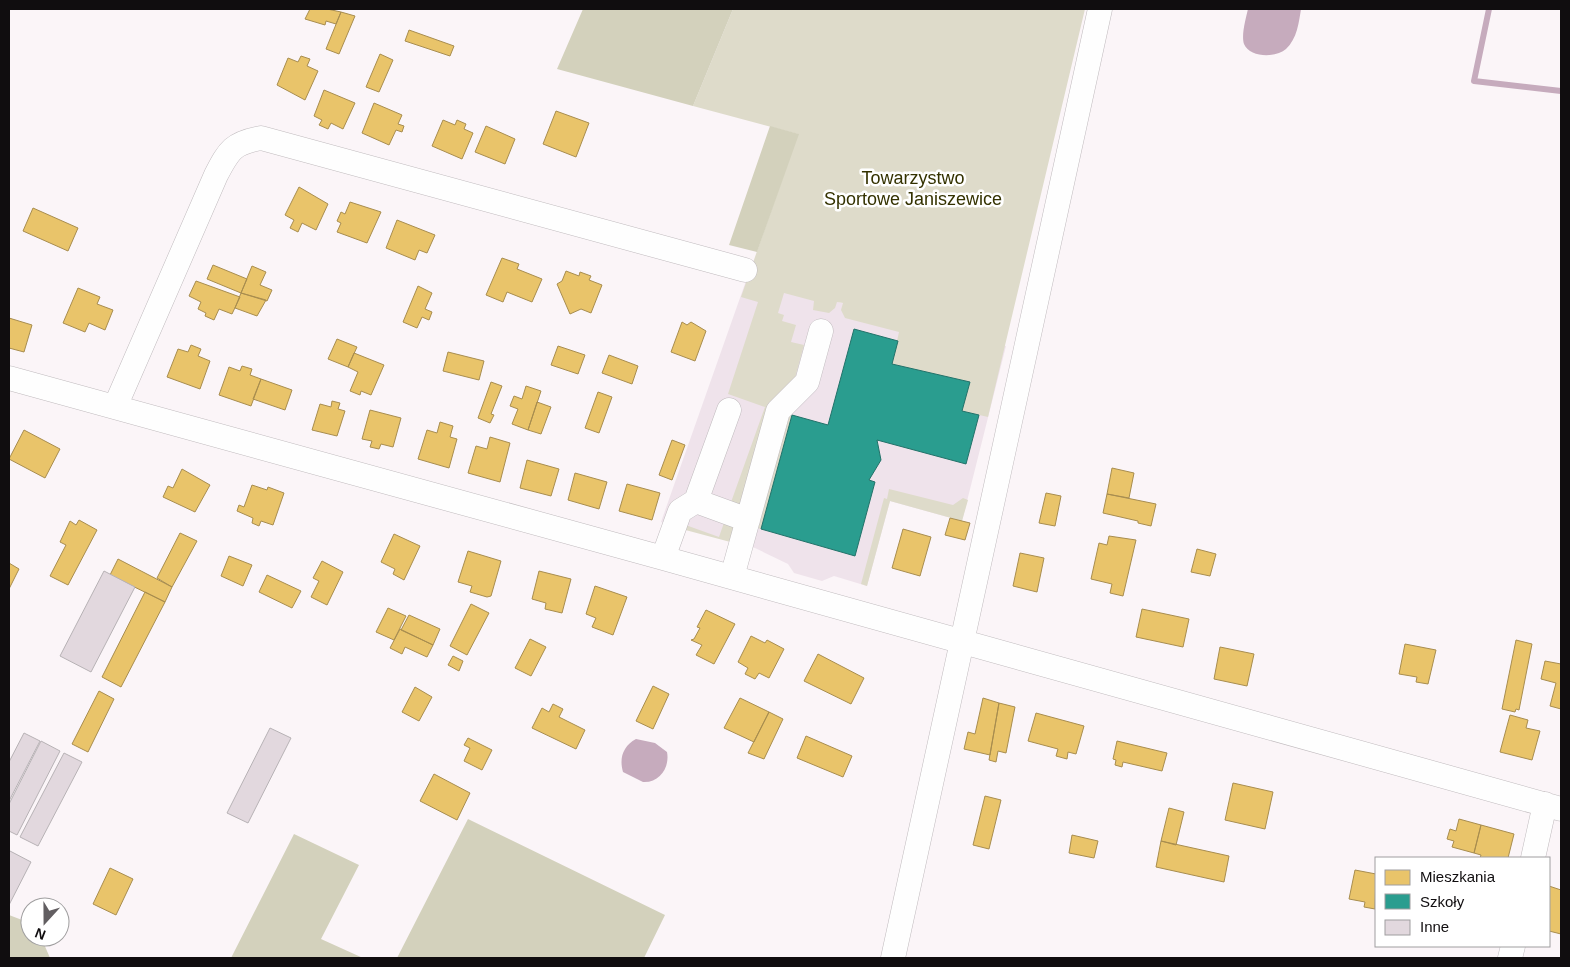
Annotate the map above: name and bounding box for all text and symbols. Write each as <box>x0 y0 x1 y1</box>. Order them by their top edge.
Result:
park label: Towarzystwo Sportowe Janiszewice <box>824 168 1002 209</box>
legend <box>1375 857 1550 947</box>
text: Mieszkania <box>1420 868 1496 885</box>
text: Szkoły <box>1420 893 1465 910</box>
north arrow <box>20 897 70 947</box>
text: Inne <box>1420 918 1449 935</box>
text: N <box>33 925 48 943</box>

